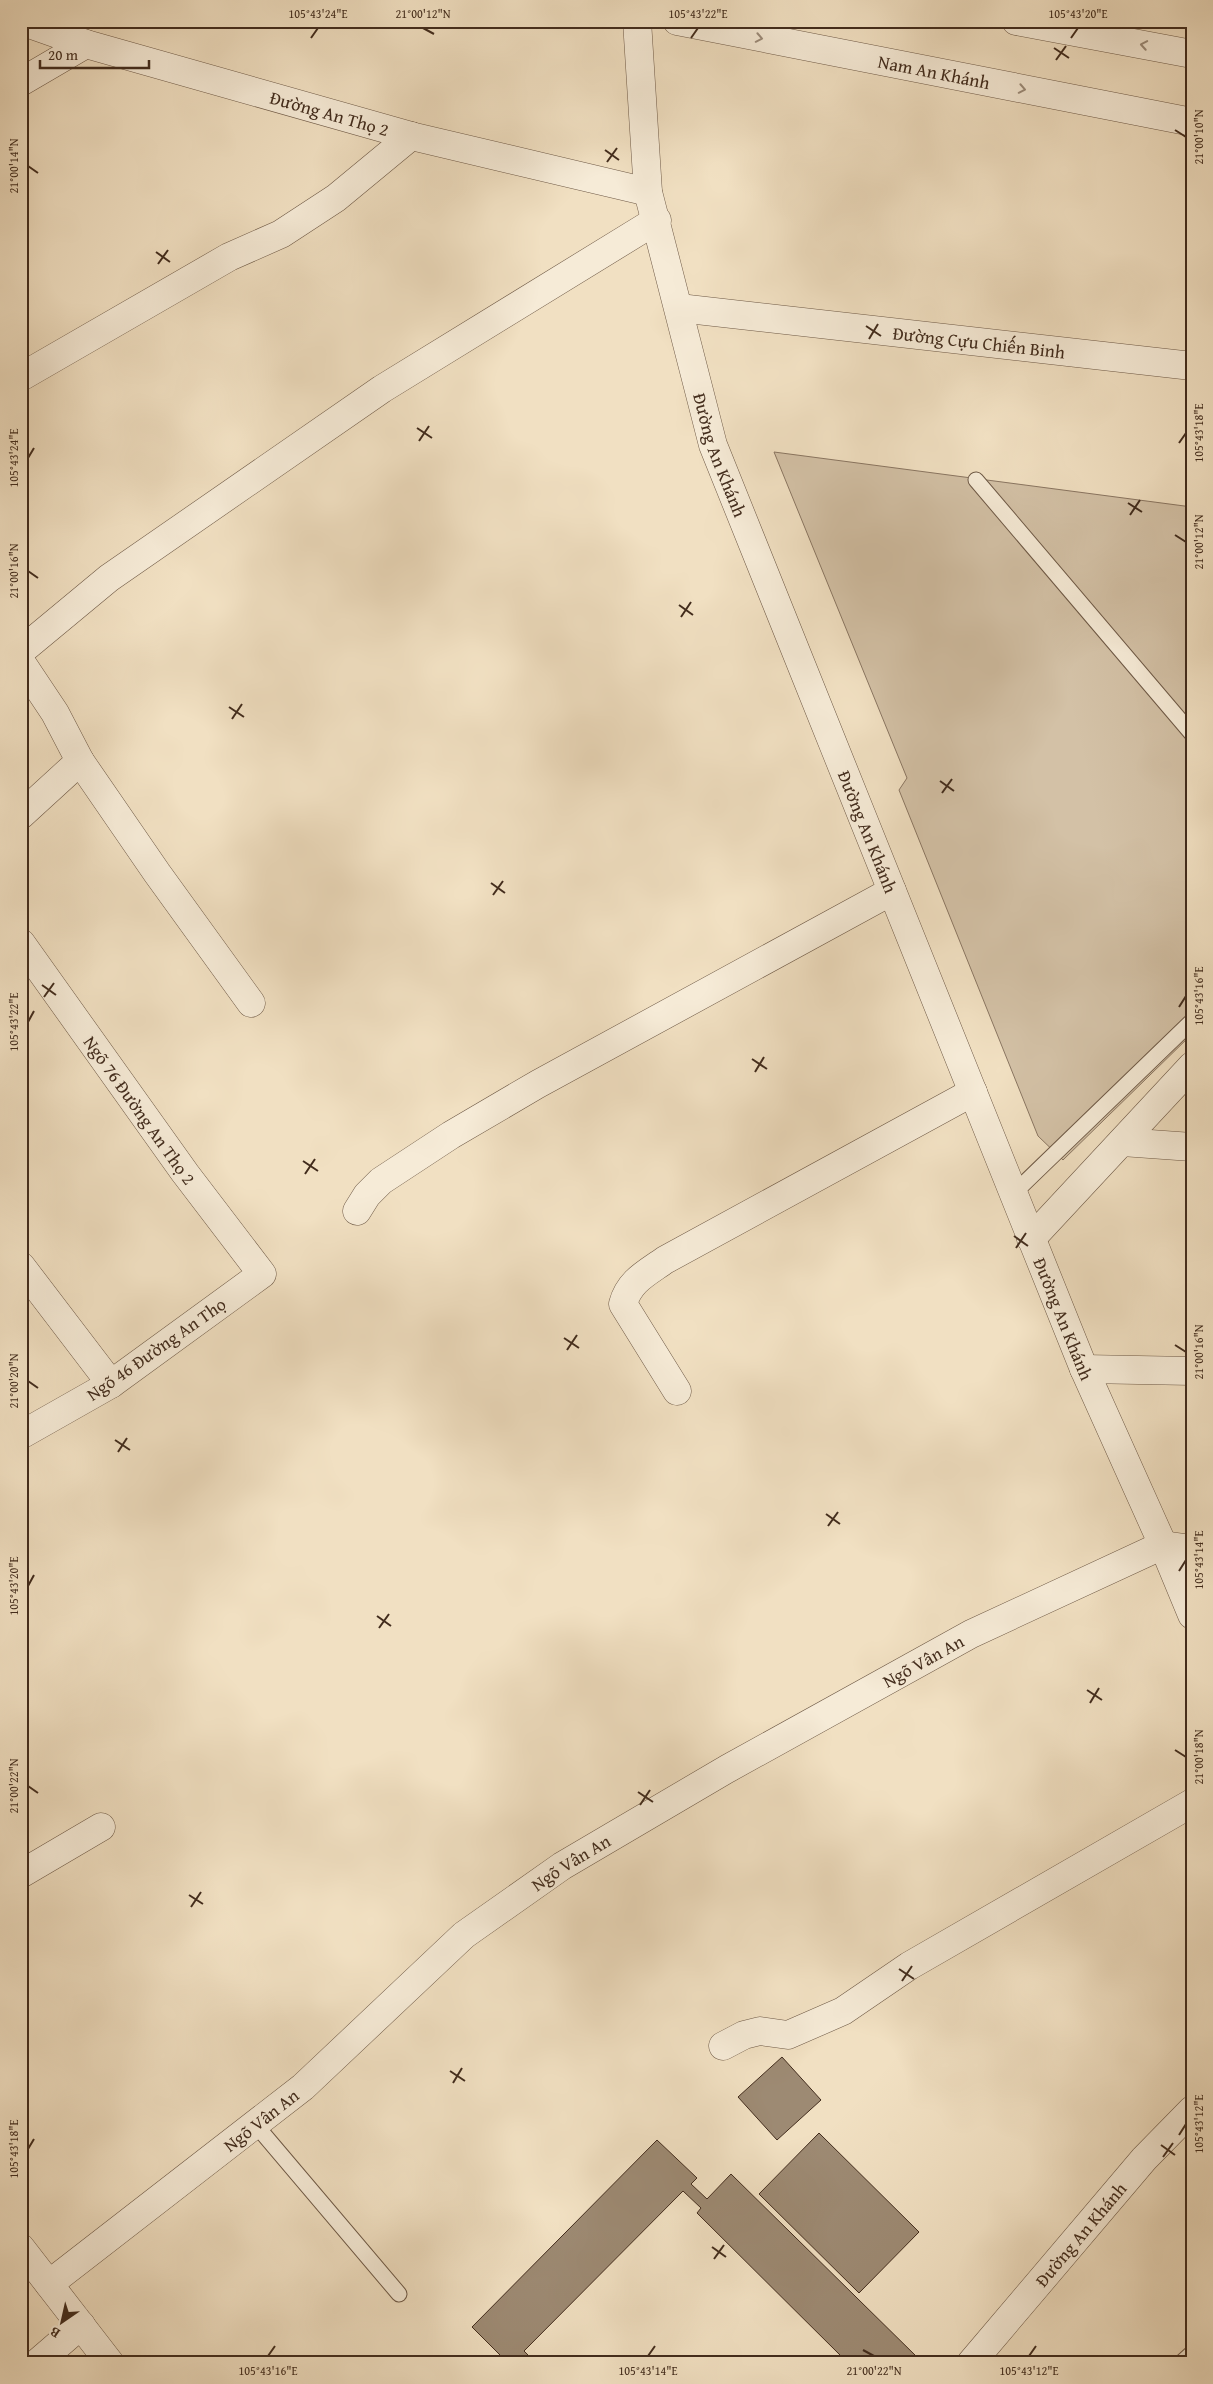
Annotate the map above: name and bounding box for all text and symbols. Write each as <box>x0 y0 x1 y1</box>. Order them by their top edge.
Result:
text: 105°43'24"E <box>288 5 348 22</box>
text: 21°00'12"N <box>395 5 451 22</box>
text: 105°43'22"E <box>668 5 728 22</box>
text: 105°43'20"E <box>1048 5 1108 22</box>
one-way arrow <box>755 33 763 43</box>
scale bar <box>40 38 149 70</box>
one-way arrow <box>1139 40 1148 50</box>
text: 20 m <box>48 44 79 65</box>
street label: Nam An Khánh <box>876 47 992 96</box>
street label: Đường An Thọ 2 <box>267 83 392 143</box>
one-way arrow <box>1017 83 1026 94</box>
text: 21°00'10"N <box>1190 109 1207 165</box>
text: 21°00'14"N <box>5 138 22 194</box>
street label: Đường Cựu Chiến Binh <box>891 319 1067 365</box>
street label: Đường An Khánh <box>687 390 754 521</box>
text: 105°43'18"E <box>1190 403 1207 463</box>
text: 105°43'24"E <box>5 428 22 488</box>
text: 21°00'12"N <box>1190 514 1207 570</box>
text: 21°00'16"N <box>5 543 22 599</box>
street label: Đường An Khánh <box>831 766 905 897</box>
text: 105°43'16"E <box>1190 966 1207 1026</box>
text: 105°43'22"E <box>5 992 22 1052</box>
street label: Ngõ 76 Đường An Thọ 2 <box>77 1030 203 1190</box>
street label: Đường An Khánh <box>1027 1253 1101 1384</box>
street label: Ngõ 46 Đường An Thọ <box>81 1291 231 1407</box>
text: 21°00'16"N <box>1190 1324 1207 1380</box>
text: 21°00'20"N <box>5 1353 22 1409</box>
text: 105°43'14"E <box>1190 1530 1207 1590</box>
text: 105°43'20"E <box>5 1556 22 1616</box>
street label: Ngõ Vân An <box>877 1627 969 1694</box>
text: 21°00'18"N <box>1190 1729 1207 1785</box>
text: 21°00'22"N <box>5 1758 22 1814</box>
street label: Ngõ Vân An <box>525 1827 615 1897</box>
street label: Ngõ Vân An <box>217 2082 304 2158</box>
text: 105°43'12"E <box>1190 2094 1207 2154</box>
text: 105°43'18"E <box>5 2119 22 2179</box>
street label: Đường An Khánh <box>1028 2176 1133 2292</box>
north arrow <box>38 2296 88 2346</box>
text: B <box>46 2322 64 2343</box>
text: 105°43'16"E <box>238 2362 298 2379</box>
text: 105°43'14"E <box>618 2362 678 2379</box>
text: 21°00'22"N <box>846 2362 902 2379</box>
text: 105°43'12"E <box>999 2362 1059 2379</box>

